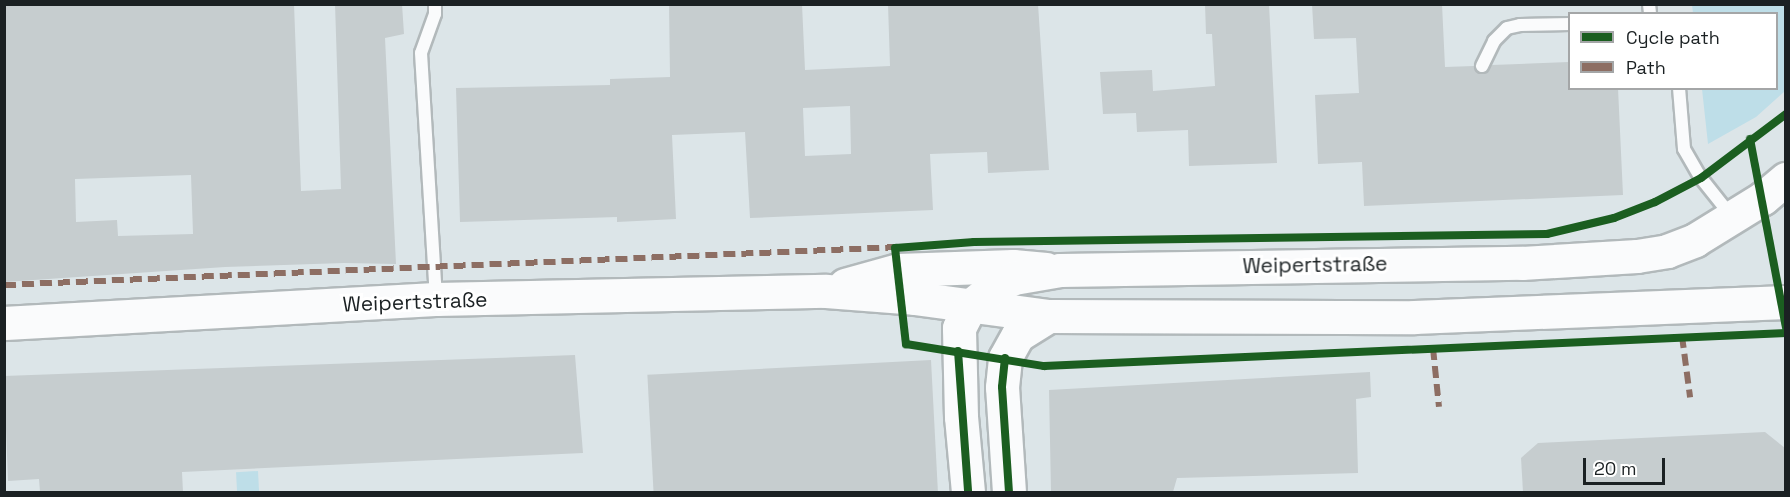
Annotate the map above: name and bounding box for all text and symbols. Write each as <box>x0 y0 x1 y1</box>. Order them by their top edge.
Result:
legend <box>1568 12 1778 90</box>
text: Cycle path <box>1626 26 1720 49</box>
text: Path <box>1626 56 1666 79</box>
street label: Weipertstraße <box>1242 251 1388 279</box>
street label: Weipertstraße <box>342 287 488 317</box>
scale bar <box>1586 446 1668 484</box>
text: 20 m <box>1594 457 1637 480</box>

